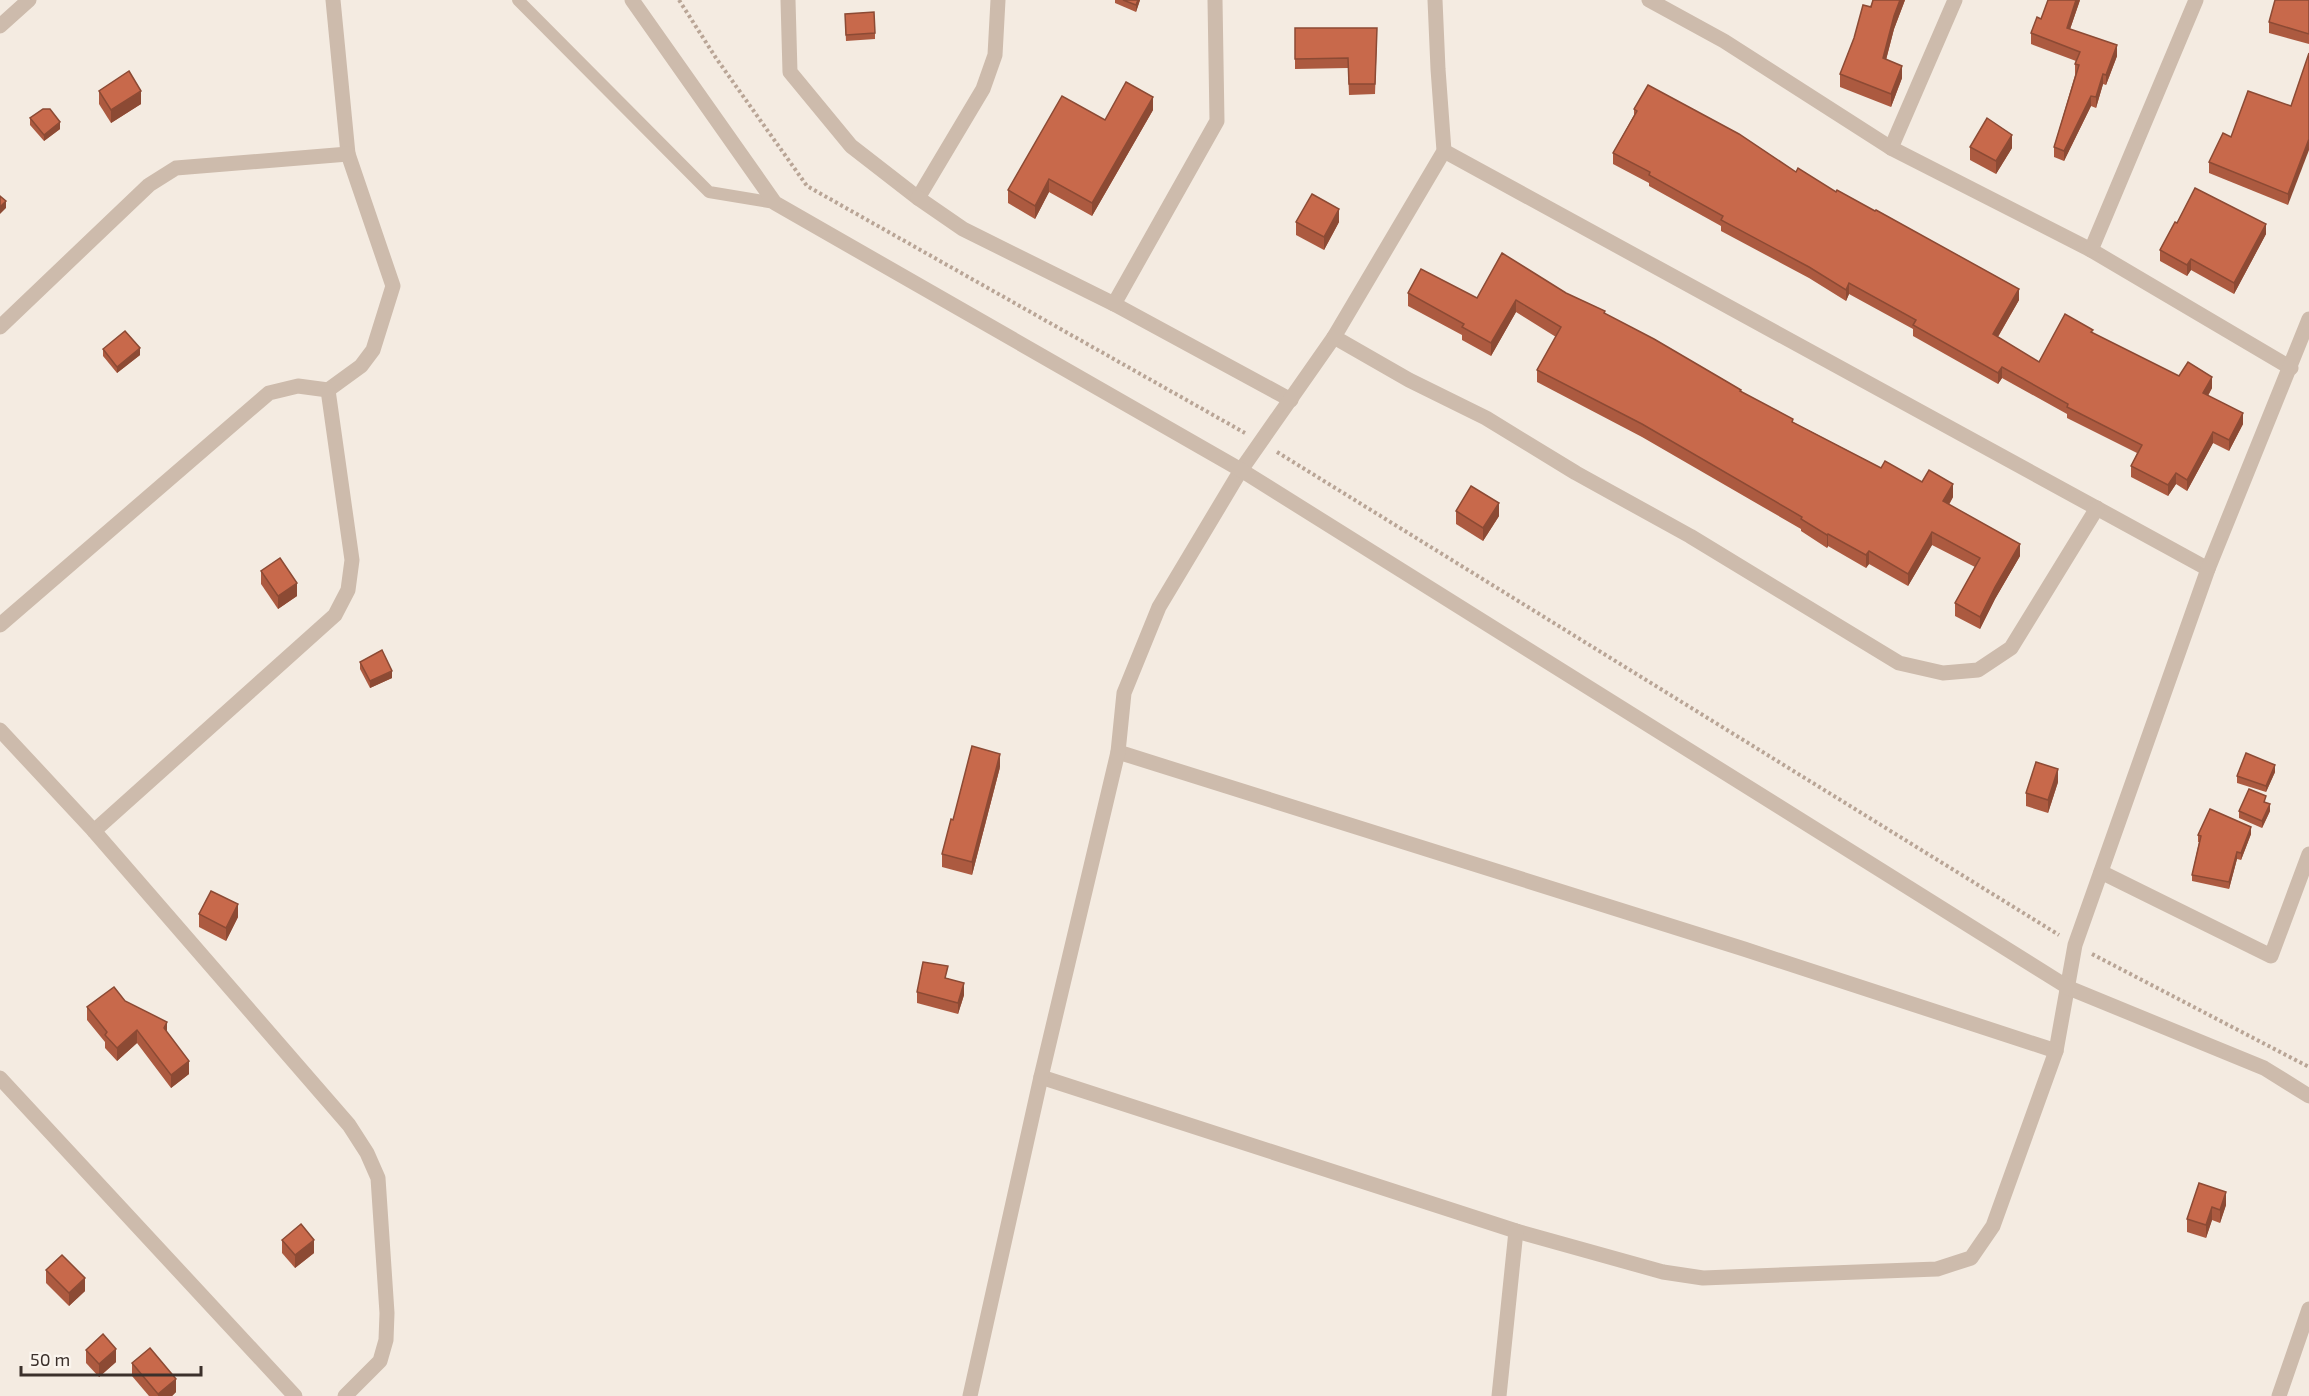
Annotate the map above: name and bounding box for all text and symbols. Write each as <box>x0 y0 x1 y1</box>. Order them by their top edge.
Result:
scale bar <box>21 1339 201 1377</box>
text: 50 m <box>30 1348 70 1370</box>

